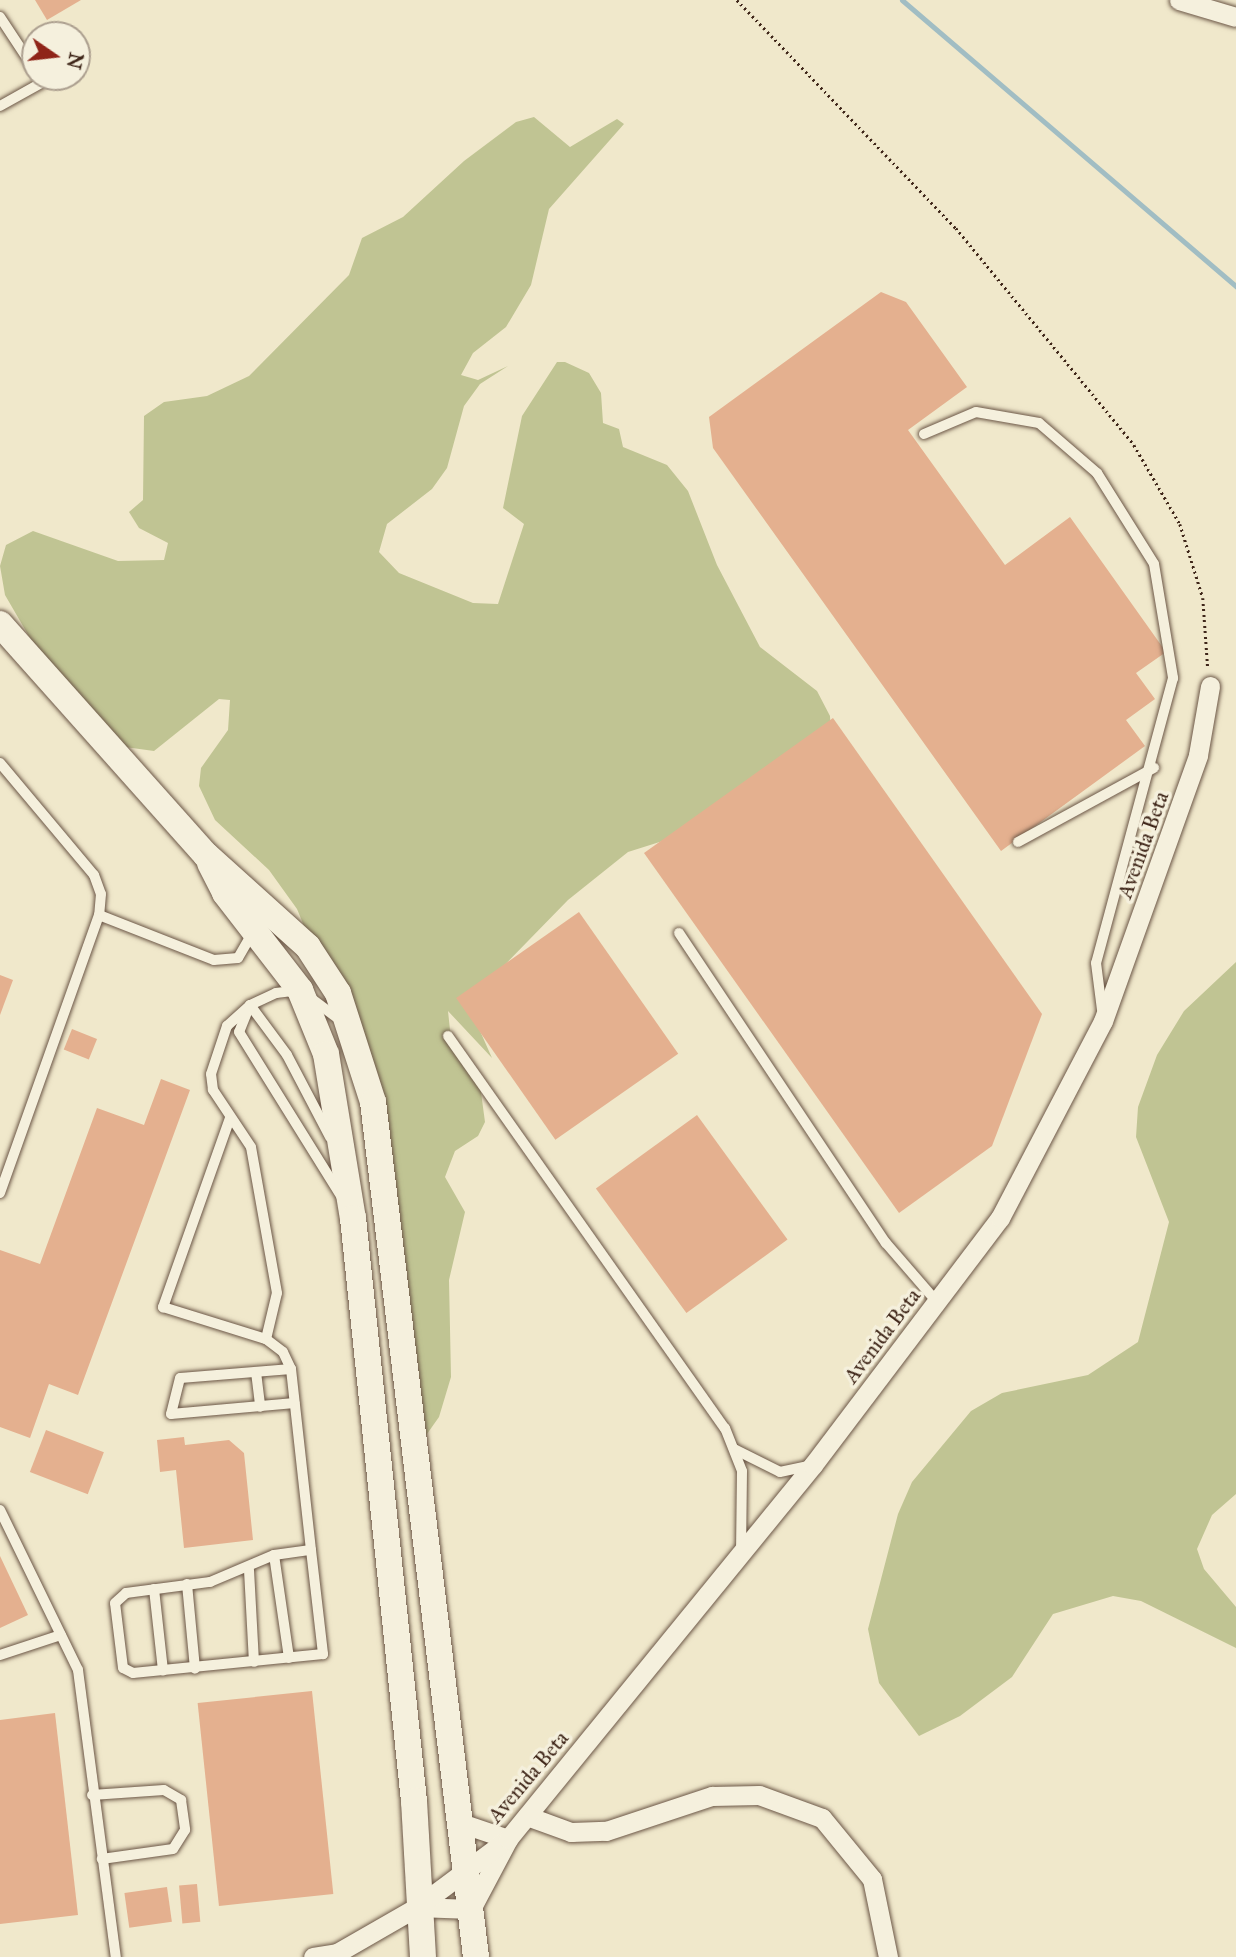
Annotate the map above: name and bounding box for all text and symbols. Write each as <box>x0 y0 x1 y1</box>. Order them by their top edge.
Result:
north arrow <box>21 21 91 91</box>
text: N <box>62 50 88 71</box>
street label: Avenida Beta <box>1112 788 1174 902</box>
street label: Avenida Beta <box>838 1284 926 1388</box>
street label: Avenida Beta <box>482 1726 574 1828</box>

